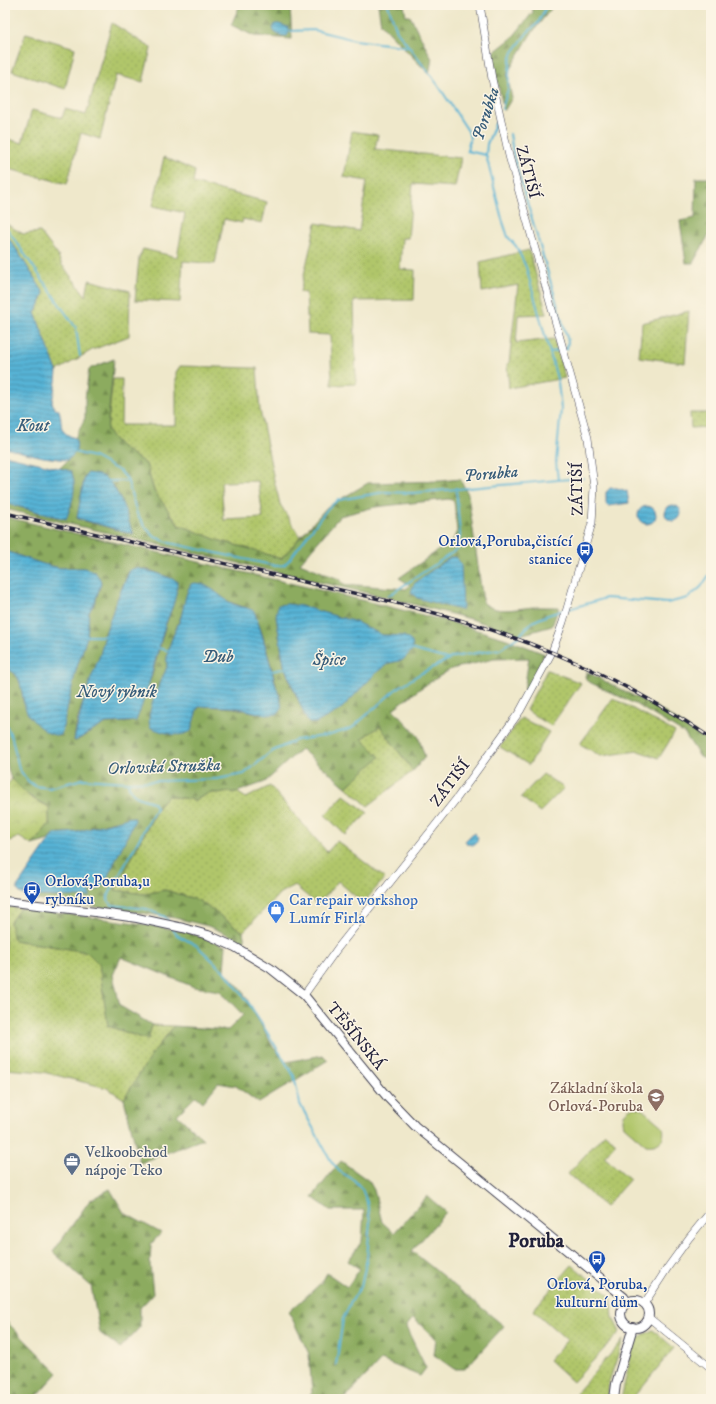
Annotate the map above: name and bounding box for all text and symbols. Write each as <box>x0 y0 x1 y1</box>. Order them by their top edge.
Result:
water label: Porubka <box>467 85 505 143</box>
street label: ZÁTIŠÍ <box>511 143 545 202</box>
water label: Kout <box>16 415 51 437</box>
water label: Porubka <box>463 461 519 487</box>
street label: ZÁTIŠÍ <box>567 461 587 516</box>
place label: Orlová,Poruba,čistící stanice <box>438 531 573 569</box>
bus stop icon: Orlová,Poruba,čistící stanice <box>575 540 595 565</box>
water label: Dub <box>203 646 234 668</box>
water label: Špice <box>311 649 347 671</box>
water label: Nový rybník <box>76 681 158 703</box>
water label: Orlovská Stružka <box>107 754 221 780</box>
street label: ZÁTIŠÍ <box>426 754 475 810</box>
place label: Orlová,Poruba,u rybníku <box>45 871 150 909</box>
bus stop icon: Orlová,Poruba,u rybníku <box>22 880 42 905</box>
place label: Car repair workshop Lumír Firla <box>289 890 418 928</box>
shop icon: Car repair workshop Lumír Firla <box>266 899 286 924</box>
street label: TĚŠÍNSKÁ <box>323 998 390 1075</box>
place label: Základní škola Orlová-Poruba <box>548 1078 643 1116</box>
school or university icon: Základní škola Orlová-Poruba <box>646 1087 666 1112</box>
place label: Velkoobchod nápoje Teko <box>84 1142 168 1180</box>
office icon: Velkoobchod nápoje Teko <box>62 1151 82 1176</box>
district label: Poruba <box>508 1229 564 1254</box>
bus stop icon: Orlová, Poruba, kulturní dům <box>587 1249 607 1274</box>
place label: Orlová, Poruba, kulturní dům <box>547 1274 647 1312</box>

